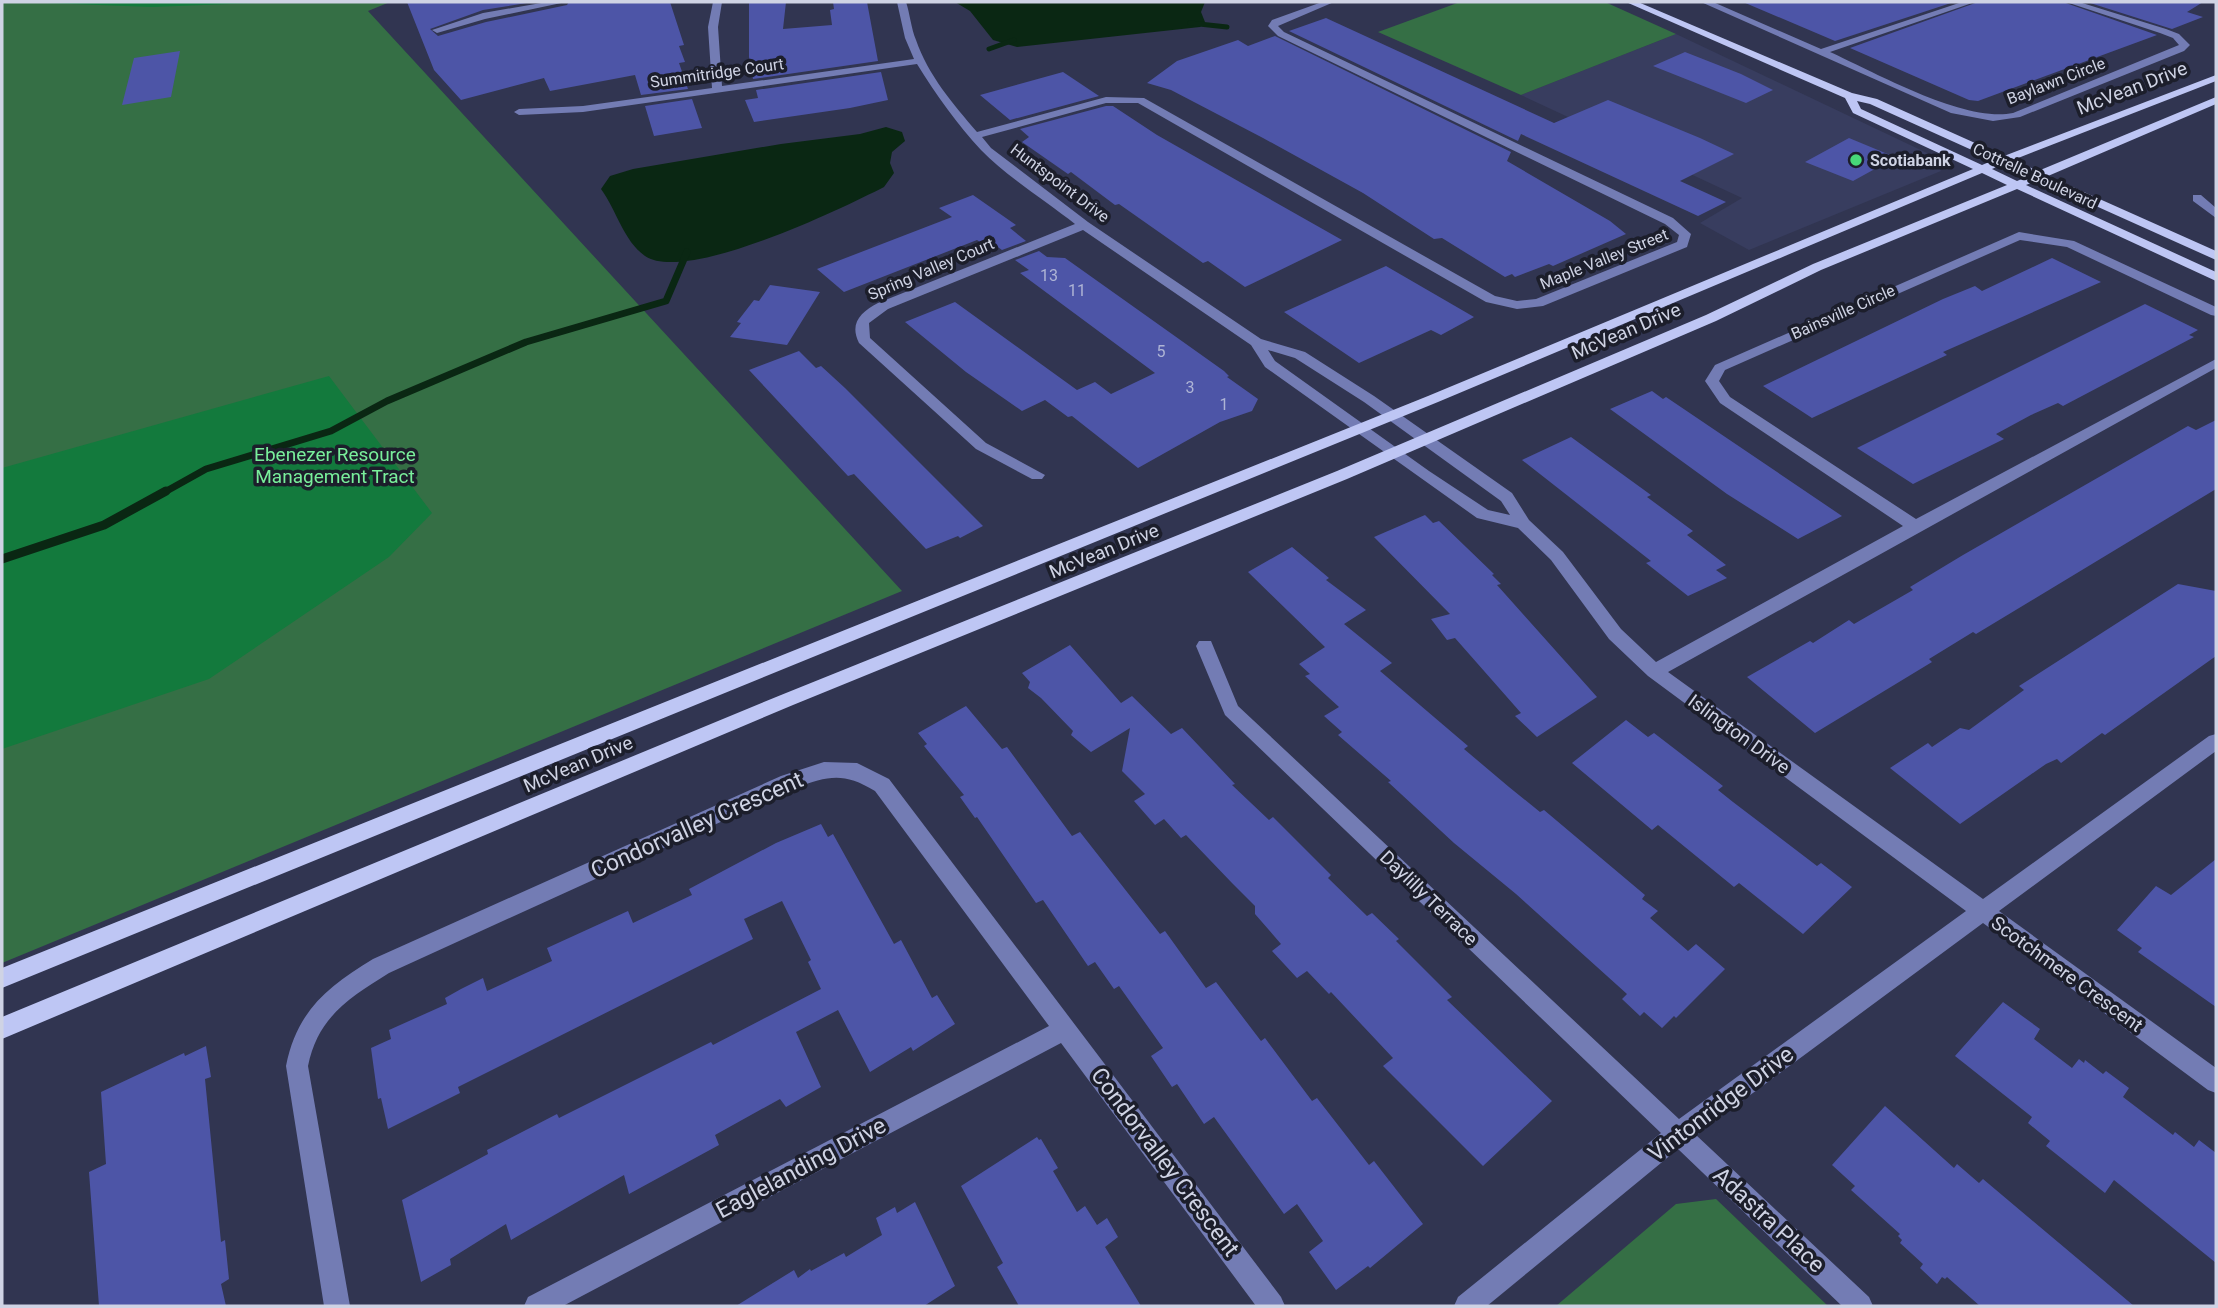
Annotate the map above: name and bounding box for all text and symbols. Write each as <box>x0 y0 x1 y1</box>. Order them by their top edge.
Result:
street label: Summitridge Court <box>649 54 785 92</box>
street label: Baylawn Circle <box>2004 54 2108 108</box>
street label: McVean Drive <box>2073 56 2191 120</box>
street label: Cottrelle Boulevard <box>1970 139 2100 213</box>
street label: Huntspoint Drive <box>1007 140 1113 226</box>
place label: Scotiabank <box>1870 151 1951 170</box>
marker: Scotiabank <box>1848 152 1864 168</box>
street label: Maple Valley Street <box>1537 225 1671 293</box>
street label: Spring Valley Court <box>865 234 997 304</box>
house number: 13 <box>1040 266 1058 285</box>
house number: 11 <box>1068 281 1086 300</box>
street label: Bainsville Circle <box>1788 281 1898 343</box>
street label: McVean Drive <box>1568 298 1684 364</box>
house number: 5 <box>1157 342 1166 361</box>
house number: 3 <box>1186 378 1195 397</box>
house number: 1 <box>1220 395 1229 414</box>
park label: Ebenezer Resource Management Tract <box>254 443 416 488</box>
street label: McVean Drive <box>1046 519 1162 583</box>
street label: Islington Drive <box>1684 689 1794 779</box>
street label: McVean Drive <box>520 731 636 797</box>
street label: Condorvalley Crescent <box>587 766 807 884</box>
street label: Daylilly Terrace <box>1375 846 1483 950</box>
street label: Scotchmere Crescent <box>1987 911 2147 1037</box>
street label: Vintonridge Drive <box>1643 1041 1799 1167</box>
street label: Condorvalley Crescent <box>1085 1062 1245 1262</box>
street label: Eaglelanding Drive <box>711 1112 891 1224</box>
street label: Adastra Place <box>1708 1162 1830 1278</box>

